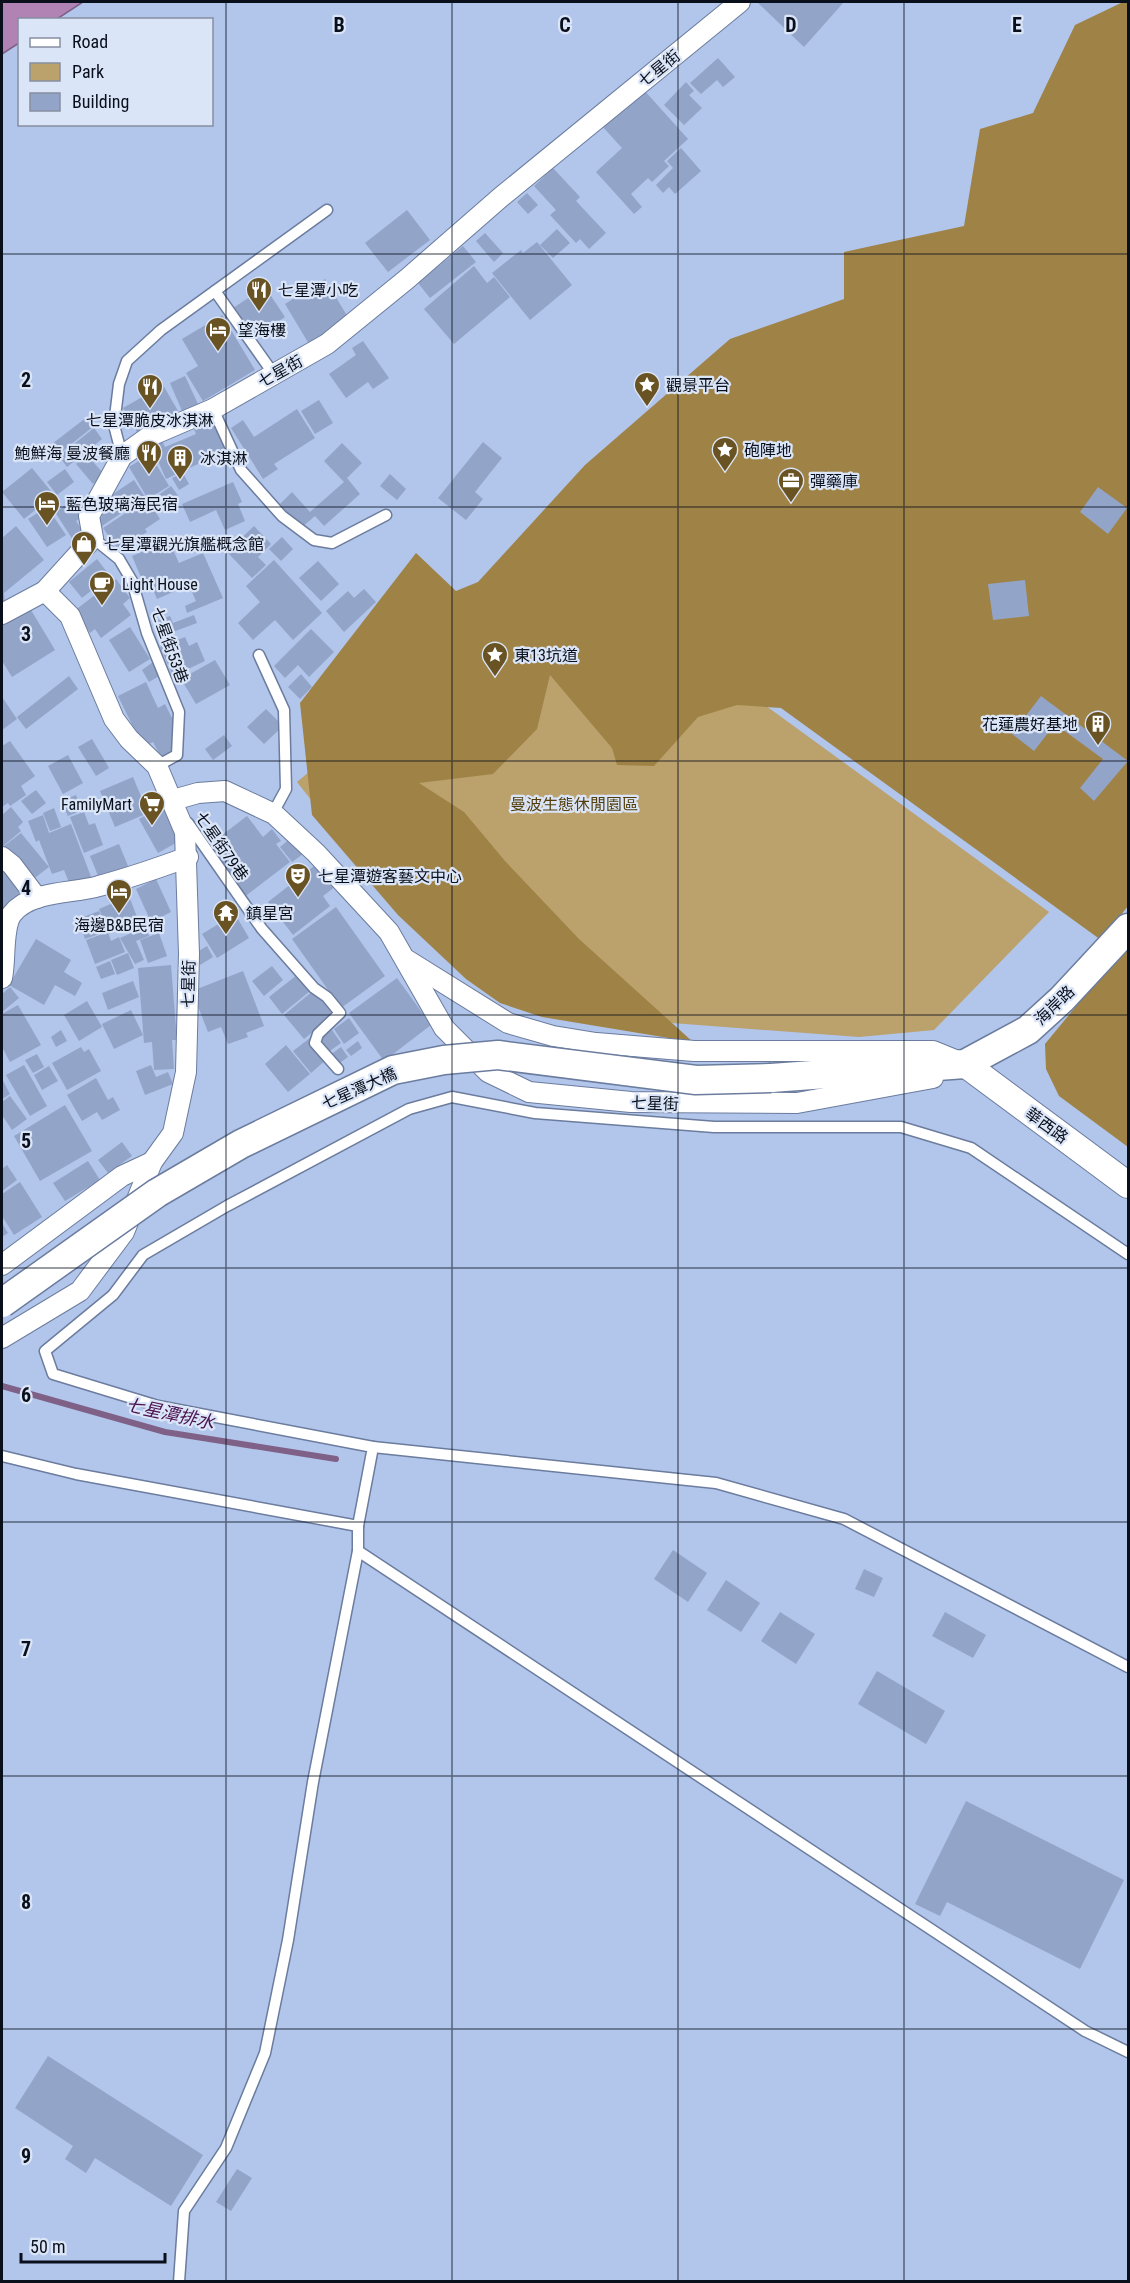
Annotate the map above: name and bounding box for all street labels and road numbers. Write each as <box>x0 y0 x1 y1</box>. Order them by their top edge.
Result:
street label: 七星街 <box>635 46 684 91</box>
street label: 七星街 <box>255 351 306 391</box>
street label: 七星街53巷 <box>147 604 192 686</box>
street label: 七星街79巷 <box>191 808 252 884</box>
street label: 七星街 <box>179 960 198 1008</box>
street label: 海岸路 <box>1030 982 1078 1029</box>
street label: 七星潭大橋 <box>319 1064 400 1113</box>
street label: 七星街 <box>631 1093 679 1114</box>
street label: 華西路 <box>1022 1104 1072 1147</box>

